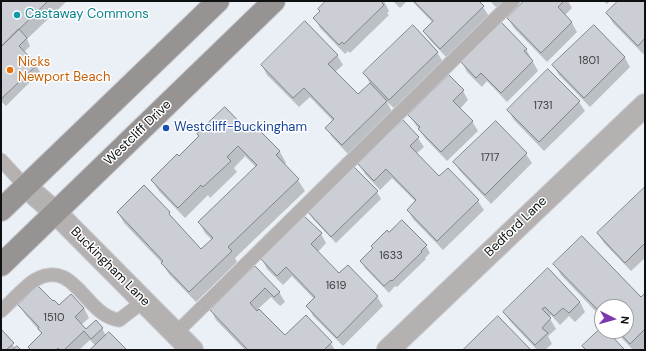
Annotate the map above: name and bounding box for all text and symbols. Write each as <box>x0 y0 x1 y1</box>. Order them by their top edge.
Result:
place label: Castaway Commons <box>25 7 149 23</box>
marker: Castaway Commons <box>12 10 22 20</box>
house number: 1801 <box>578 54 600 68</box>
place label: Nicks Newport Beach <box>18 55 110 86</box>
marker: Nicks Newport Beach <box>5 65 15 75</box>
street label: Westcliff Drive <box>101 97 175 169</box>
house number: 1731 <box>534 99 552 113</box>
place label: Westcliff-Buckingham <box>174 120 307 136</box>
marker: Westcliff-Buckingham <box>161 123 171 133</box>
house number: 1717 <box>481 151 499 165</box>
street label: Bedford Lane <box>482 194 550 260</box>
street label: Buckingham Lane <box>67 224 153 310</box>
house number: 1633 <box>379 249 403 263</box>
house number: 1619 <box>326 279 346 293</box>
north arrow <box>594 299 634 339</box>
house number: 1510 <box>43 311 65 325</box>
text: N <box>618 315 632 325</box>

